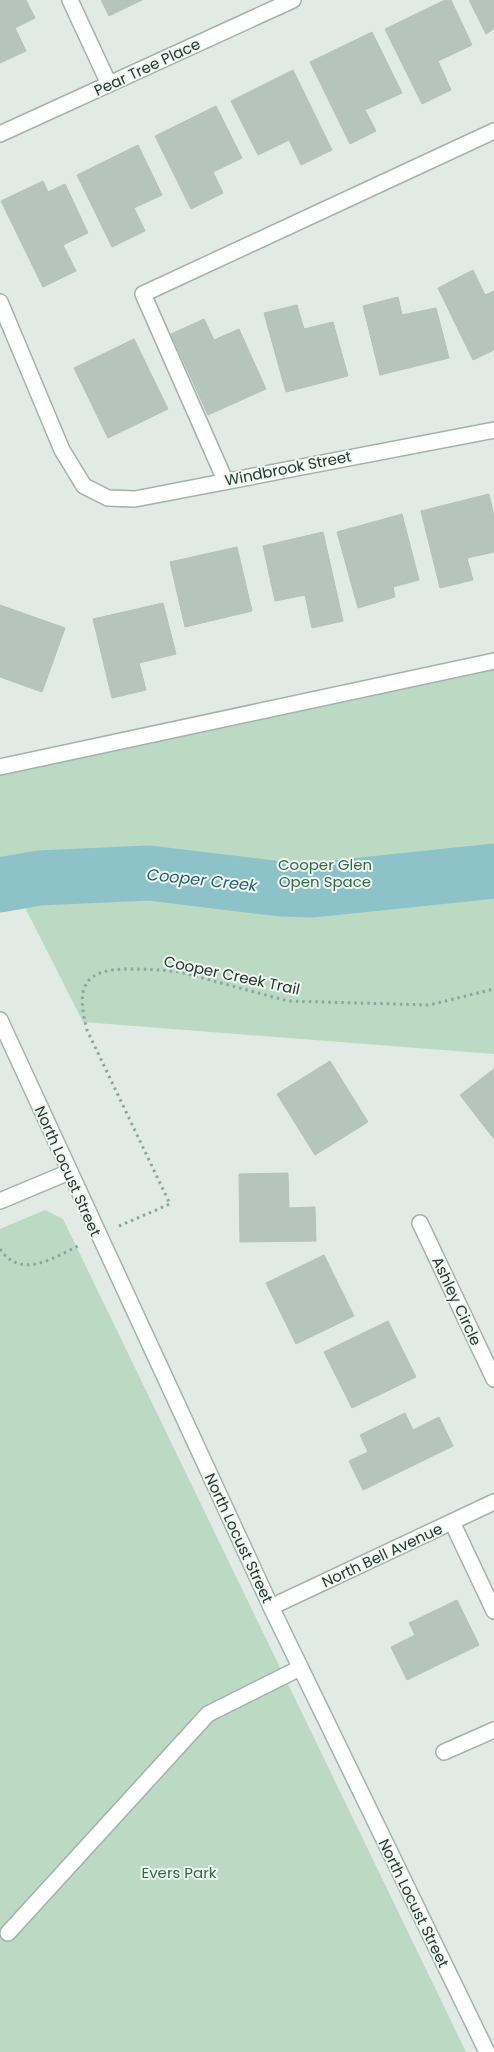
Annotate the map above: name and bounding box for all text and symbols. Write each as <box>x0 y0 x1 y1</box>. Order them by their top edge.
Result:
street label: Pear Tree Place <box>90 33 204 101</box>
street label: Windbrook Street <box>223 445 353 491</box>
park label: Cooper Glen Open Space <box>278 854 372 892</box>
water label: Cooper Creek <box>146 863 259 897</box>
street label: Cooper Creek Trail <box>162 950 302 1000</box>
street label: North Locust Street <box>30 1102 106 1240</box>
street label: Ashley Circle <box>427 1253 487 1349</box>
street label: North Locust Street <box>200 1470 278 1606</box>
street label: North Bell Avenue <box>318 1518 446 1592</box>
street label: North Locust Street <box>374 1835 454 1971</box>
park label: Evers Park <box>142 1862 217 1883</box>

